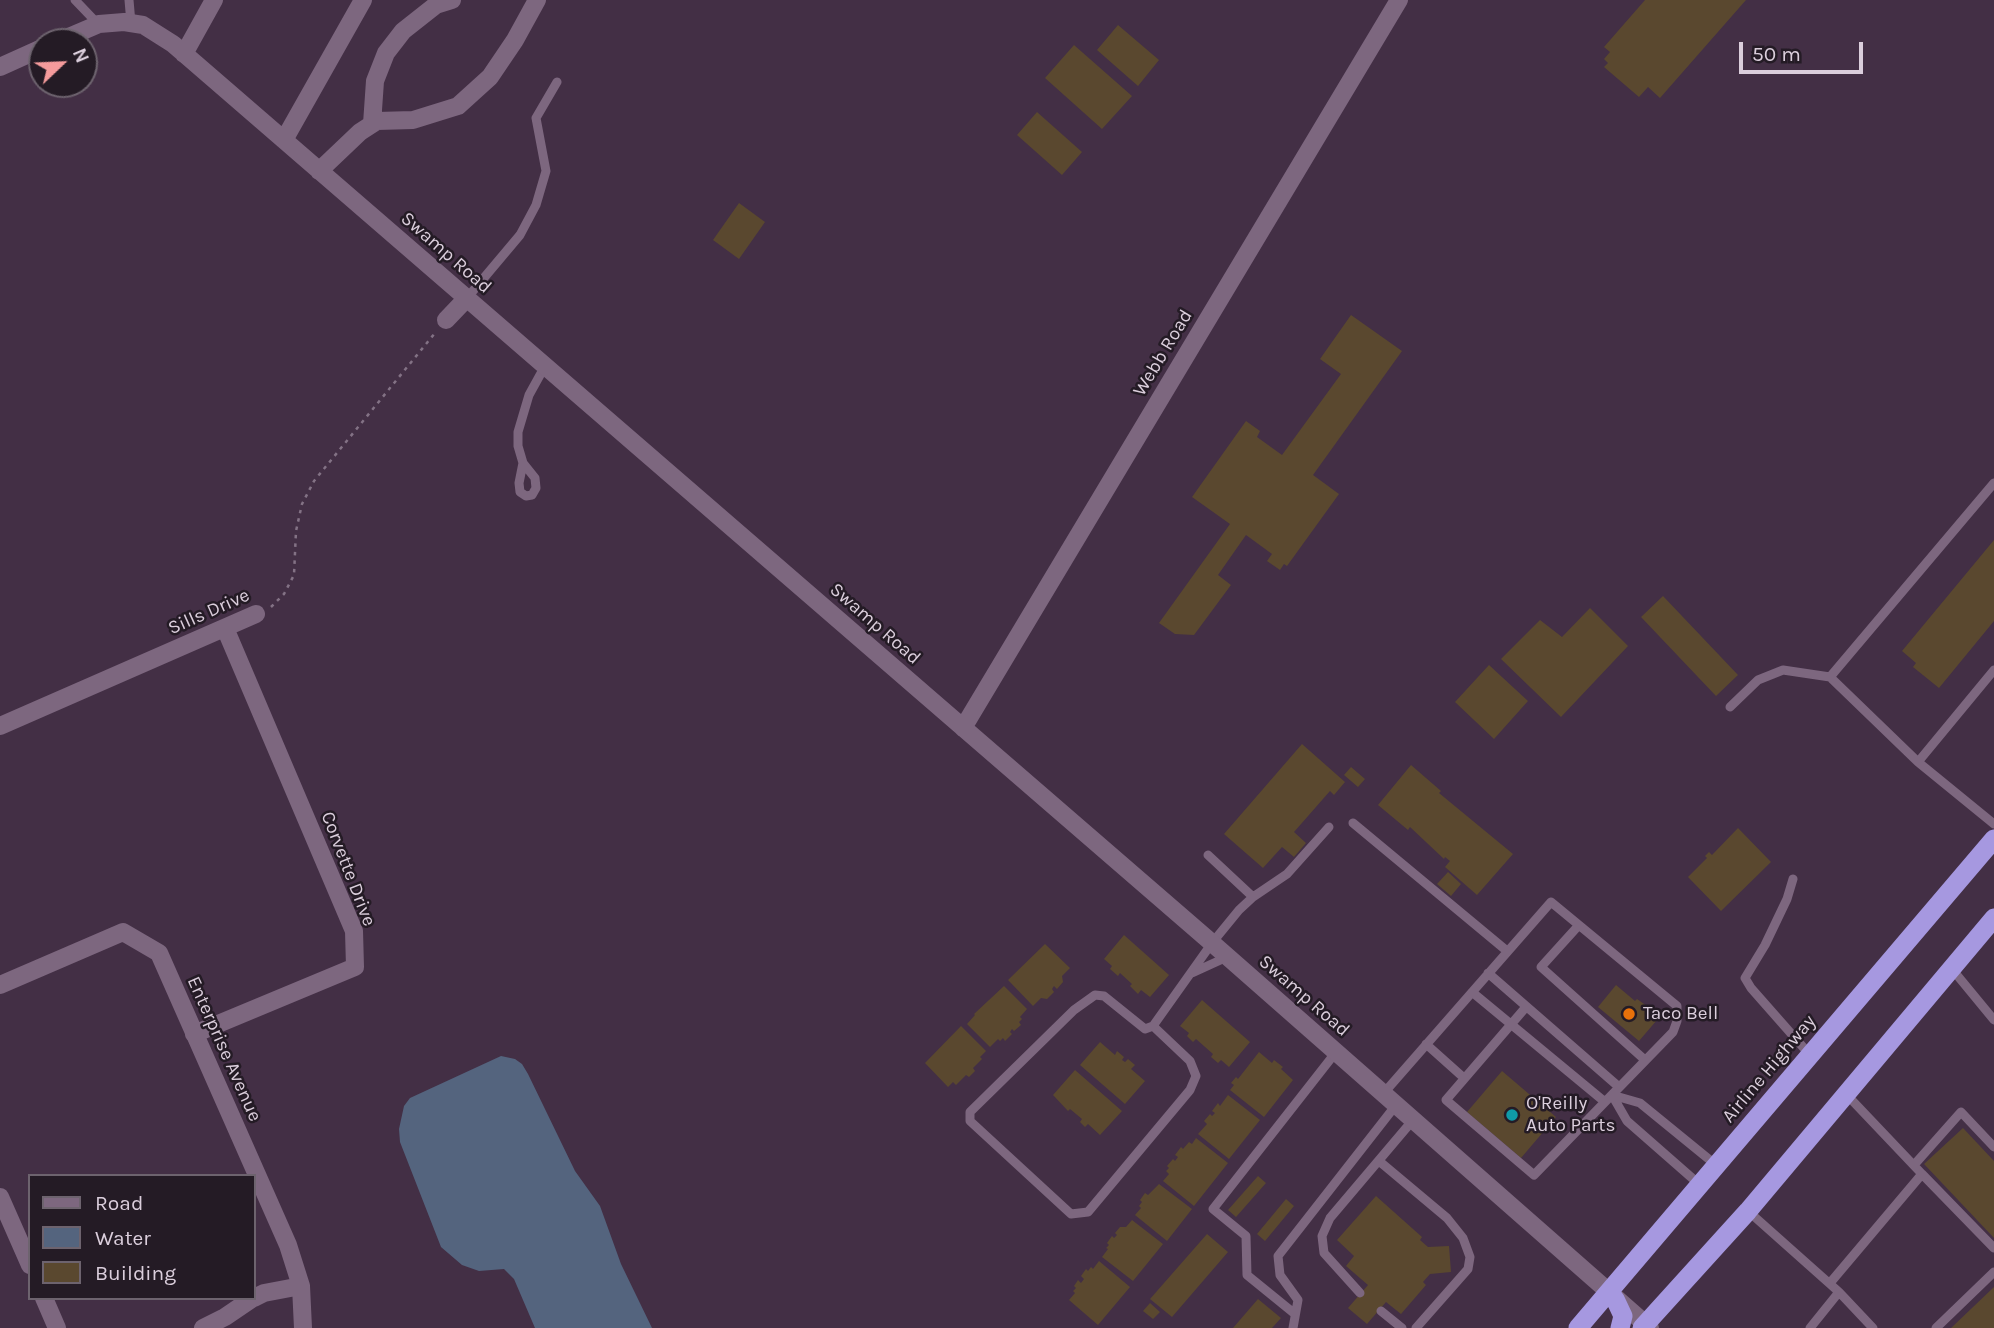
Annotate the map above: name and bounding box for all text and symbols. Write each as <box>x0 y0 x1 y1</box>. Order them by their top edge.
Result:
north arrow <box>28 28 98 98</box>
scale bar <box>1742 28 1866 72</box>
text: 50 m <box>1752 42 1801 66</box>
text: N <box>68 45 93 66</box>
street label: Swamp Road <box>396 207 496 299</box>
street label: Webb Road <box>1128 306 1198 400</box>
street label: Swamp Road <box>825 578 925 670</box>
street label: Sills Drive <box>165 584 253 640</box>
street label: Corvette Drive <box>316 808 380 930</box>
street label: Swamp Road <box>1254 950 1354 1042</box>
street label: Enterprise Avenue <box>182 973 266 1125</box>
place label: Taco Bell <box>1643 1003 1718 1025</box>
marker: Taco Bell <box>1621 1006 1637 1022</box>
street label: Airline Highway <box>1717 1010 1821 1128</box>
place label: O'Reilly Auto Parts <box>1526 1093 1615 1137</box>
marker: O'Reilly Auto Parts <box>1504 1107 1520 1123</box>
legend <box>28 1174 256 1300</box>
text: Road <box>95 1191 143 1215</box>
text: Water <box>95 1226 151 1250</box>
text: Building <box>95 1261 176 1285</box>

